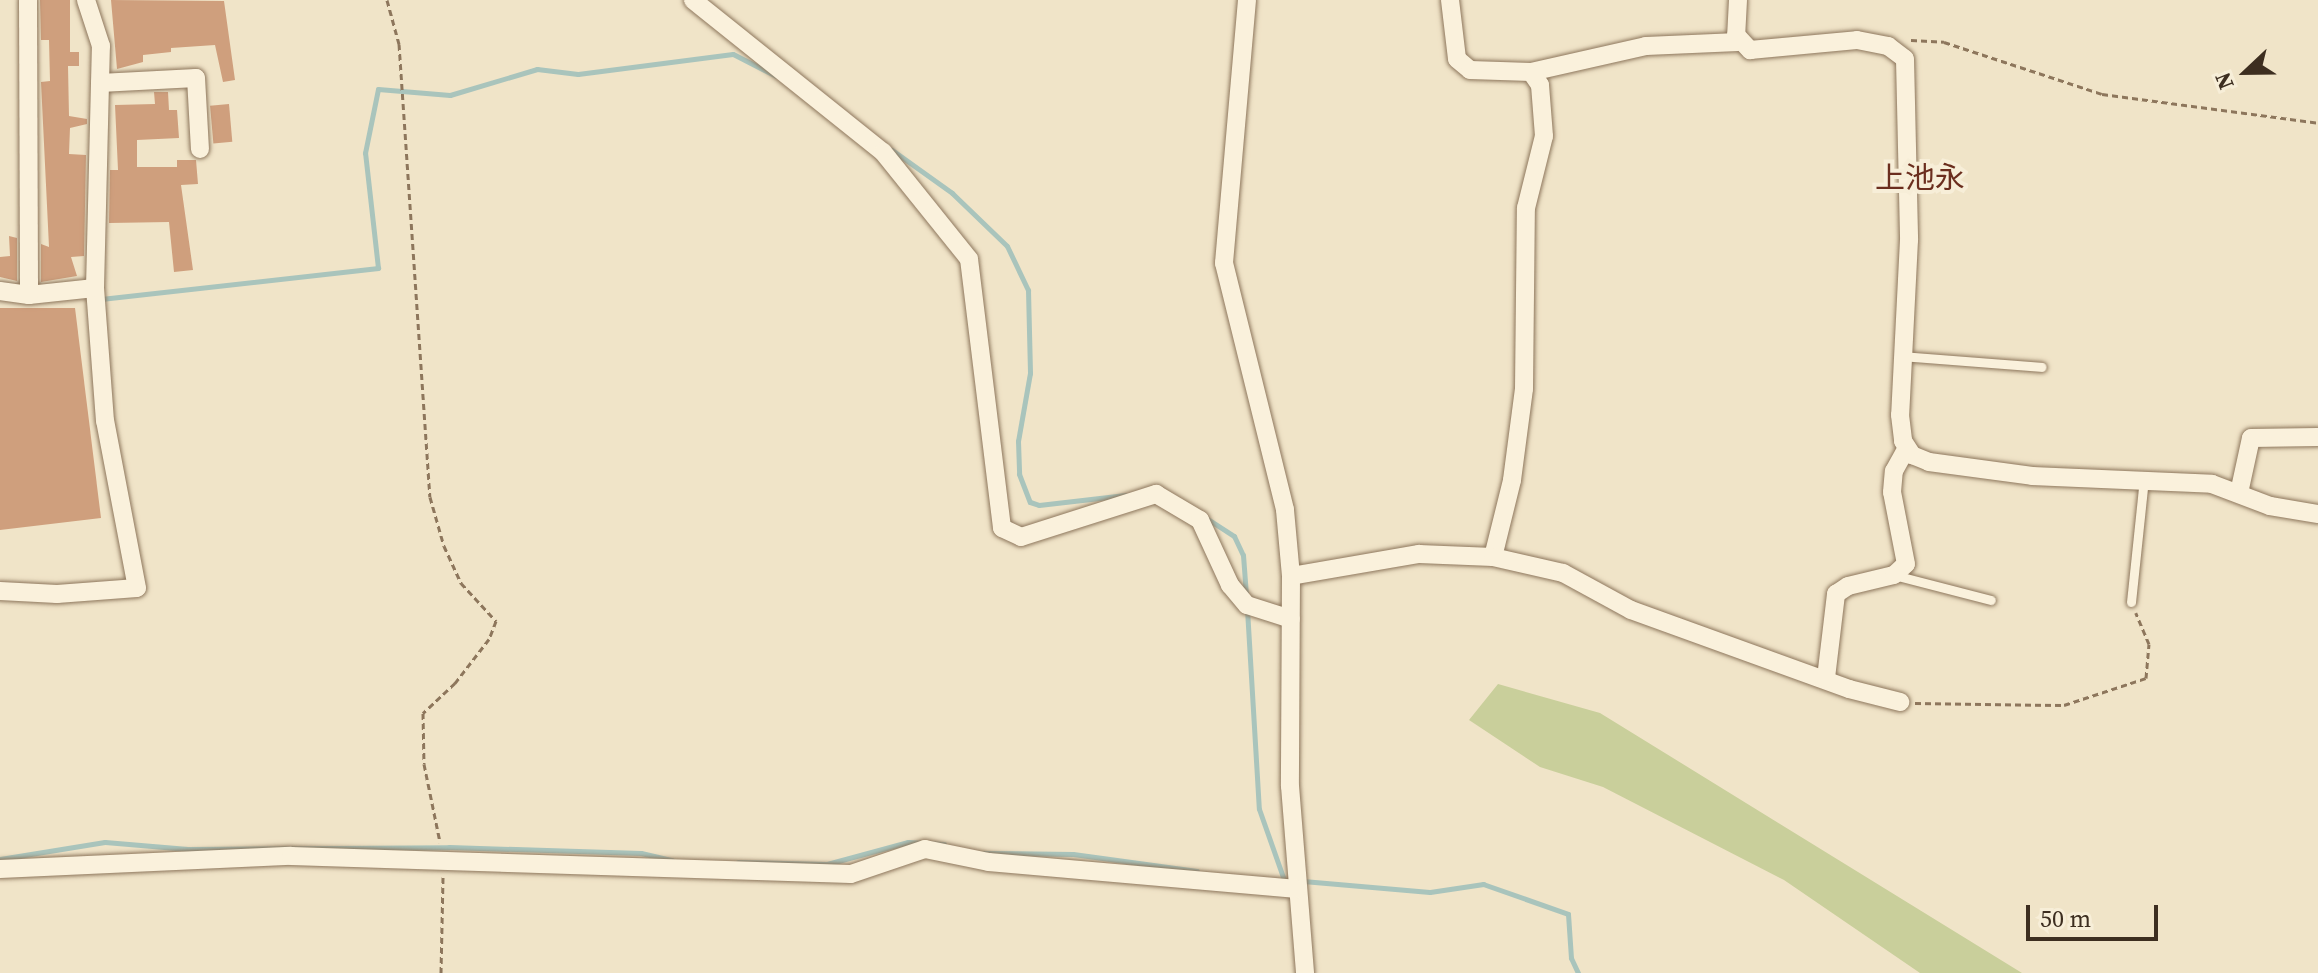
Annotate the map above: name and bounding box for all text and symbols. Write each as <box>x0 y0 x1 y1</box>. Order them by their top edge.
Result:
north arrow <box>2206 32 2286 112</box>
text: N <box>2207 68 2241 94</box>
district label: 上池永 <box>1875 160 1965 196</box>
scale bar <box>2030 889 2162 939</box>
text: 50 m <box>2040 902 2091 935</box>

